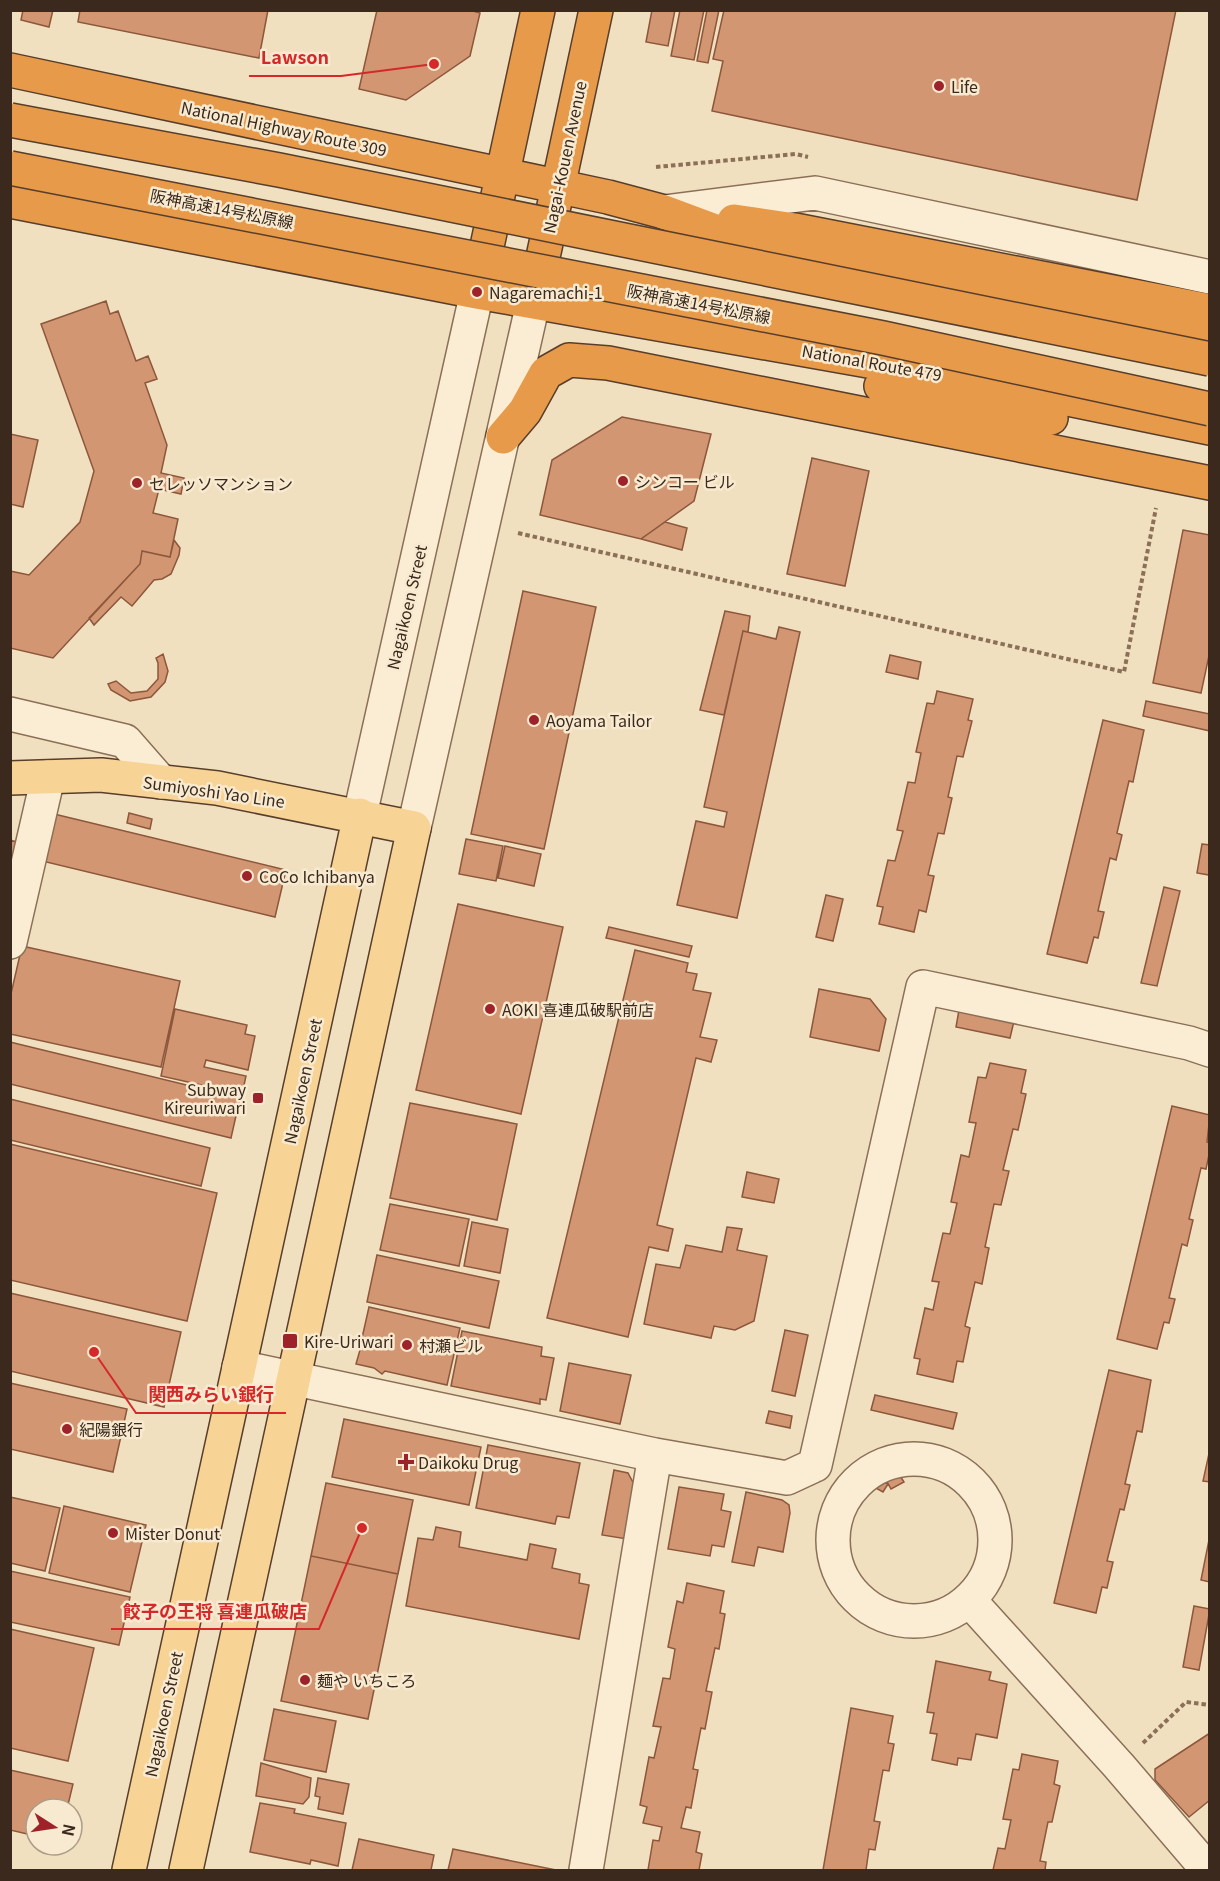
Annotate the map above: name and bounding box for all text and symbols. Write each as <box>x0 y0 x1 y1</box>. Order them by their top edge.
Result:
callout: Lawson <box>249 40 341 76</box>
text: Lawson <box>261 43 329 69</box>
place label: Life <box>951 74 978 98</box>
street label: Nagai-Kouen Avenue <box>536 79 592 235</box>
marker: Life <box>932 79 946 93</box>
street label: National Highway Route 309 <box>179 94 389 162</box>
street label: 阪神高速14号松原線 <box>148 182 296 234</box>
street label: 阪神高速14号松原線 <box>625 277 773 329</box>
place label: Nagaremachi-1 <box>489 280 603 304</box>
marker: Nagaremachi-1 <box>470 285 484 299</box>
street label: National Route 479 <box>800 338 944 386</box>
place label: シンコー ビル <box>635 469 735 493</box>
place label: セレッソマンション <box>149 471 293 495</box>
marker: シンコー ビル <box>616 474 630 488</box>
marker: セレッソマンション <box>130 476 144 490</box>
street label: Nagaikoen Street <box>380 542 432 672</box>
place label: Aoyama Tailor <box>546 708 653 732</box>
marker: Aoyama Tailor <box>527 713 541 727</box>
street label: Sumiyoshi Yao Line <box>142 769 286 813</box>
place label: CoCo Ichibanya <box>259 864 375 888</box>
marker: CoCo Ichibanya <box>240 869 254 883</box>
place label: AOKI 喜連瓜破駅前店 <box>502 997 654 1021</box>
marker: AOKI 喜連瓜破駅前店 <box>483 1002 497 1016</box>
street label: Nagaikoen Street <box>277 1016 327 1146</box>
place label: Subway Kireuriwari <box>164 1077 247 1119</box>
marker: Subway Kireuriwari <box>251 1091 265 1105</box>
place label: Kire-Uriwari <box>304 1329 394 1353</box>
marker: Kire-Uriwari <box>281 1332 299 1350</box>
place label: 村瀬ビル <box>419 1333 483 1357</box>
marker: 村瀬ビル <box>400 1338 414 1352</box>
callout: 関西みらい銀行 <box>136 1377 286 1413</box>
text: 関西みらい銀行 <box>148 1380 274 1406</box>
place label: 紀陽銀行 <box>79 1417 143 1441</box>
marker: 紀陽銀行 <box>60 1422 74 1436</box>
place label: Daikoku Drug <box>418 1450 518 1474</box>
marker: Daikoku Drug <box>399 1455 413 1469</box>
place label: Mister Donut <box>125 1521 220 1545</box>
marker: Mister Donut <box>106 1526 120 1540</box>
callout: 餃子の王将 喜連瓜破店 <box>111 1593 319 1629</box>
text: 餃子の王将 喜連瓜破店 <box>122 1597 307 1623</box>
street label: Nagaikoen Street <box>138 1649 188 1779</box>
place label: 麺や いちころ <box>317 1668 417 1692</box>
marker: 麺や いちころ <box>298 1673 312 1687</box>
north arrow <box>24 1797 84 1857</box>
text: N <box>57 1822 83 1839</box>

